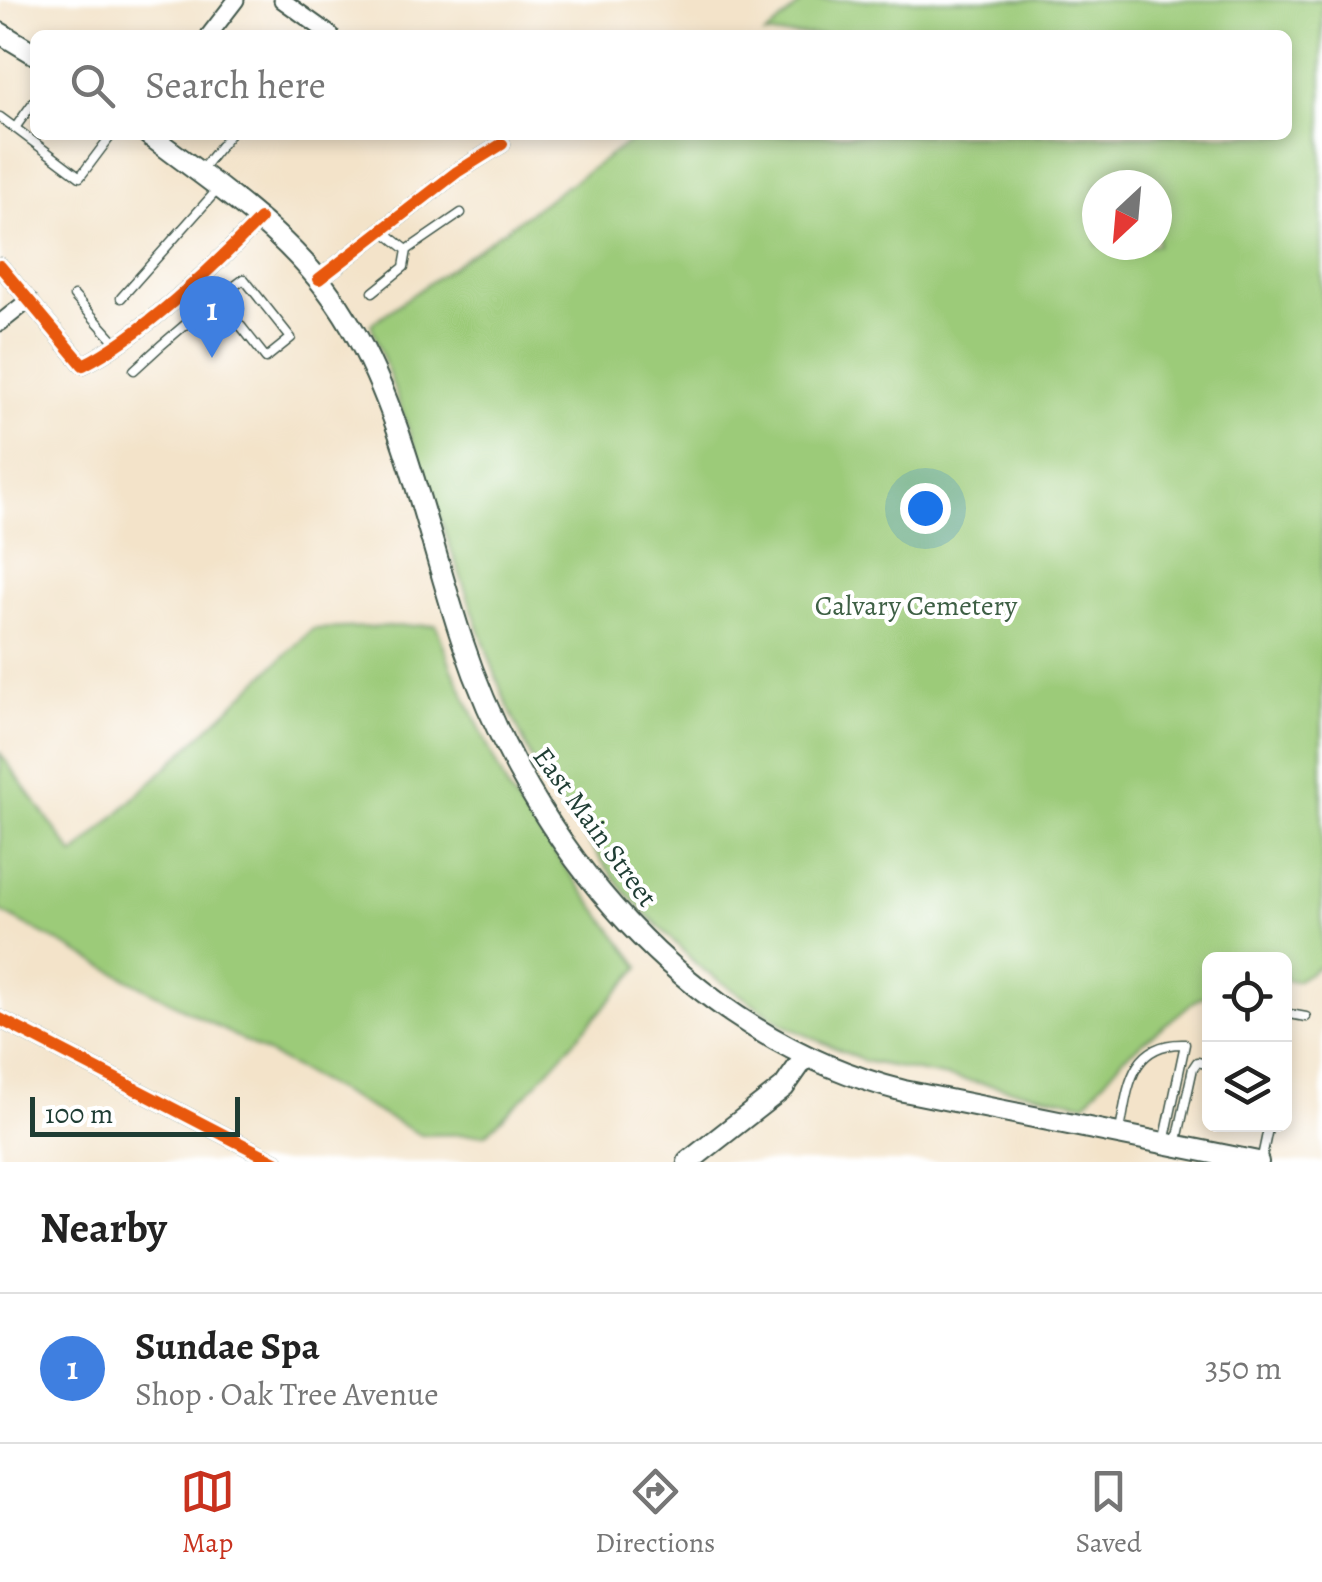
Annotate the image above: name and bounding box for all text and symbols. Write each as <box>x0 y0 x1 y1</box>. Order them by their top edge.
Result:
search box <box>30 30 1292 140</box>
icon: search <box>65 58 120 113</box>
text: Search here <box>145 59 326 111</box>
north arrow <box>1082 170 1172 260</box>
pin: 1 <box>180 276 244 358</box>
your location <box>900 483 951 534</box>
park label: Calvary Cemetery <box>815 587 1018 625</box>
street label: East Main Street <box>524 739 666 915</box>
map controls <box>1202 952 1292 1132</box>
button: locate <box>1202 952 1292 1042</box>
button: layers <box>1202 1042 1292 1132</box>
scale bar <box>30 1092 240 1136</box>
text: 100 m <box>45 1095 113 1133</box>
text: Nearby <box>40 1199 167 1256</box>
text: Sundae Spa <box>135 1320 320 1372</box>
text: 1 <box>67 1346 78 1390</box>
text: 350 m <box>1205 1346 1282 1390</box>
text: Shop · Oak Tree Avenue <box>135 1372 439 1416</box>
tab: Map <box>180 1464 235 1562</box>
tab: Directions <box>595 1464 715 1562</box>
tab: Saved <box>1076 1464 1142 1562</box>

